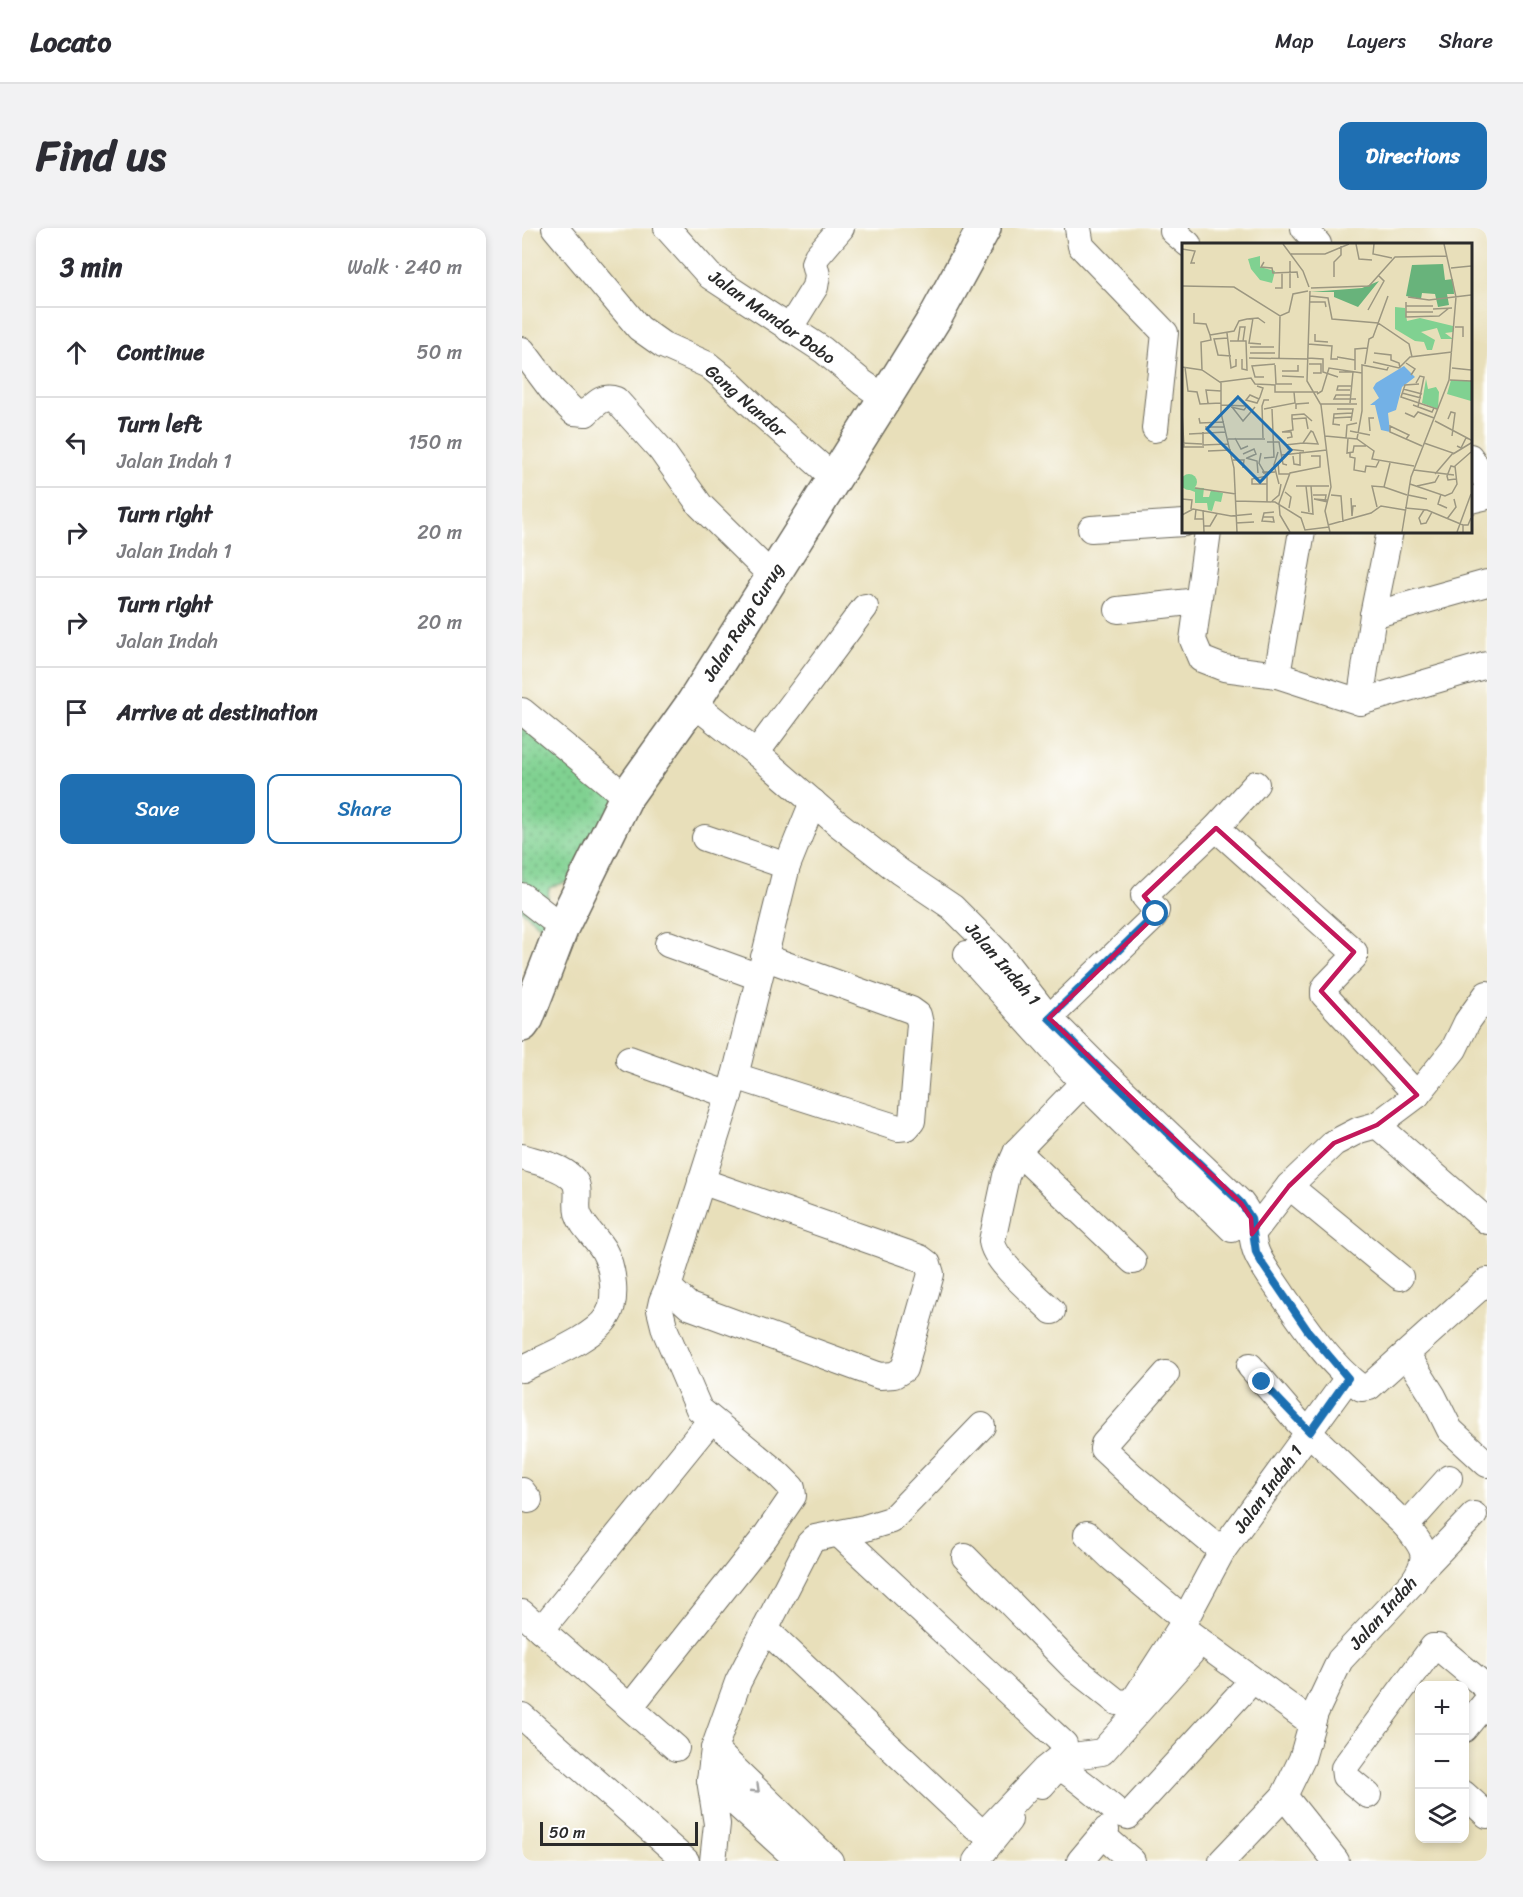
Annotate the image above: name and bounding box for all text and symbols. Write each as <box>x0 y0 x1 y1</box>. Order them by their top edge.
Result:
text: Locato <box>30 17 111 66</box>
text: Map <box>1275 22 1314 60</box>
text: Layers <box>1347 22 1406 60</box>
text: Share <box>1439 22 1493 60</box>
text: Find us <box>36 119 166 193</box>
button: Directions <box>1339 122 1487 190</box>
inset map <box>1182 243 1472 532</box>
text: 3 min <box>60 244 122 290</box>
text: Walk · 240 m <box>347 250 462 285</box>
street label: Jalan Mandor Dobo <box>701 260 842 373</box>
text: Continue <box>117 333 205 372</box>
text: 50 m <box>417 335 462 370</box>
icon: ahead <box>60 336 93 369</box>
street label: Gang Nandor <box>697 356 796 447</box>
text: Turn left <box>117 405 202 444</box>
text: 150 m <box>408 425 462 460</box>
icon: left <box>60 426 93 459</box>
text: Jalan Indah 1 <box>117 444 232 479</box>
text: Turn right <box>117 495 212 534</box>
text: 20 m <box>417 515 462 550</box>
icon: right <box>60 516 93 549</box>
text: Jalan Indah 1 <box>117 534 232 569</box>
street label: Jalan Raya Curug <box>693 556 792 689</box>
text: Turn right <box>117 585 212 624</box>
text: 20 m <box>417 605 462 640</box>
icon: right <box>60 606 93 639</box>
text: Jalan Indah <box>117 624 218 659</box>
text: Arrive at destination <box>117 693 318 732</box>
icon: arrive <box>60 696 93 729</box>
button: Save <box>60 774 255 844</box>
button: Share <box>267 774 462 844</box>
route start <box>1142 900 1168 926</box>
street label: Jalan Indah 1 <box>956 914 1049 1014</box>
route end <box>1248 1368 1274 1394</box>
street label: Jalan Indah 1 <box>1224 1438 1311 1541</box>
street label: Jalan Indah <box>1340 1569 1425 1658</box>
map controls <box>1415 1681 1469 1843</box>
button: + <box>1415 1681 1469 1735</box>
button: − <box>1415 1735 1469 1789</box>
one-way arrow <box>749 1782 760 1793</box>
button: layers <box>1415 1789 1469 1843</box>
text: 50 m <box>549 1818 585 1847</box>
scale bar <box>540 1819 698 1846</box>

